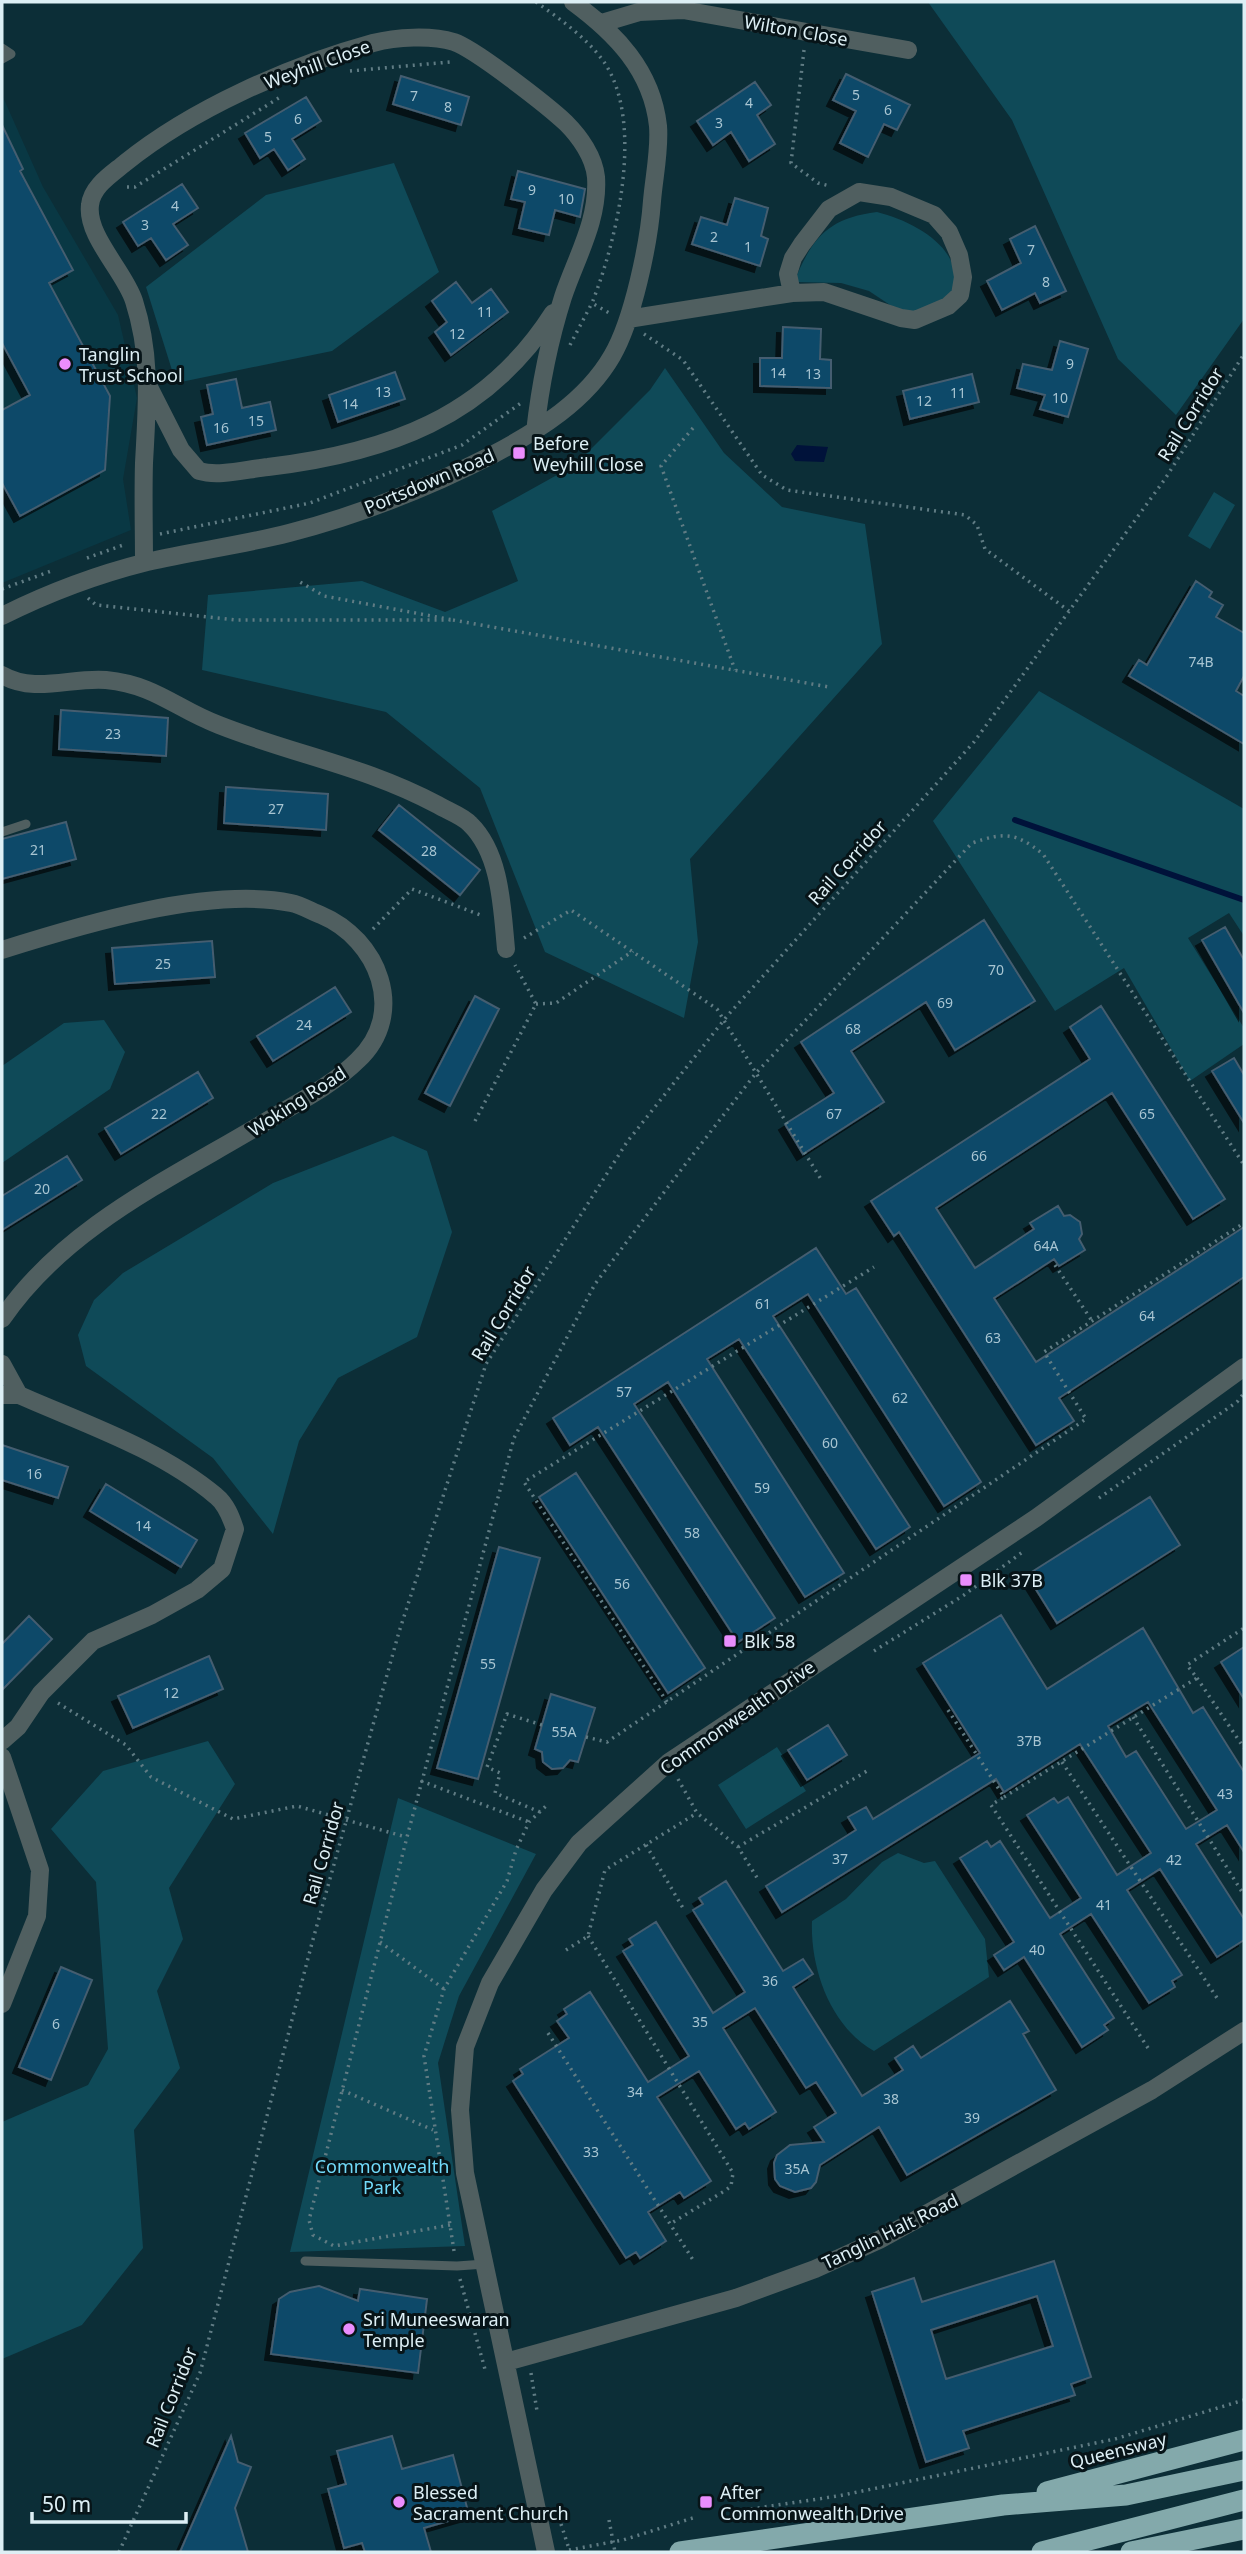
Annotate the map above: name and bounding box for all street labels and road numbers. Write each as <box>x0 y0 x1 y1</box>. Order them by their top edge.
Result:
street label: Wilton Close <box>742 9 850 51</box>
street label: Weyhill Close <box>261 34 373 94</box>
street label: Rail Corridor <box>1152 362 1229 465</box>
street label: Portsdown Road <box>360 443 498 519</box>
street label: Rail Corridor <box>802 814 892 910</box>
street label: Woking Road <box>244 1061 350 1141</box>
street label: Rail Corridor <box>465 1261 541 1365</box>
street label: Commonwealth Drive <box>655 1654 819 1780</box>
street label: Rail Corridor <box>297 1798 349 1907</box>
street label: Tanglin Halt Road <box>818 2188 962 2274</box>
street label: Rail Corridor <box>140 2343 202 2451</box>
street label: Queensway <box>1067 2426 1170 2474</box>

